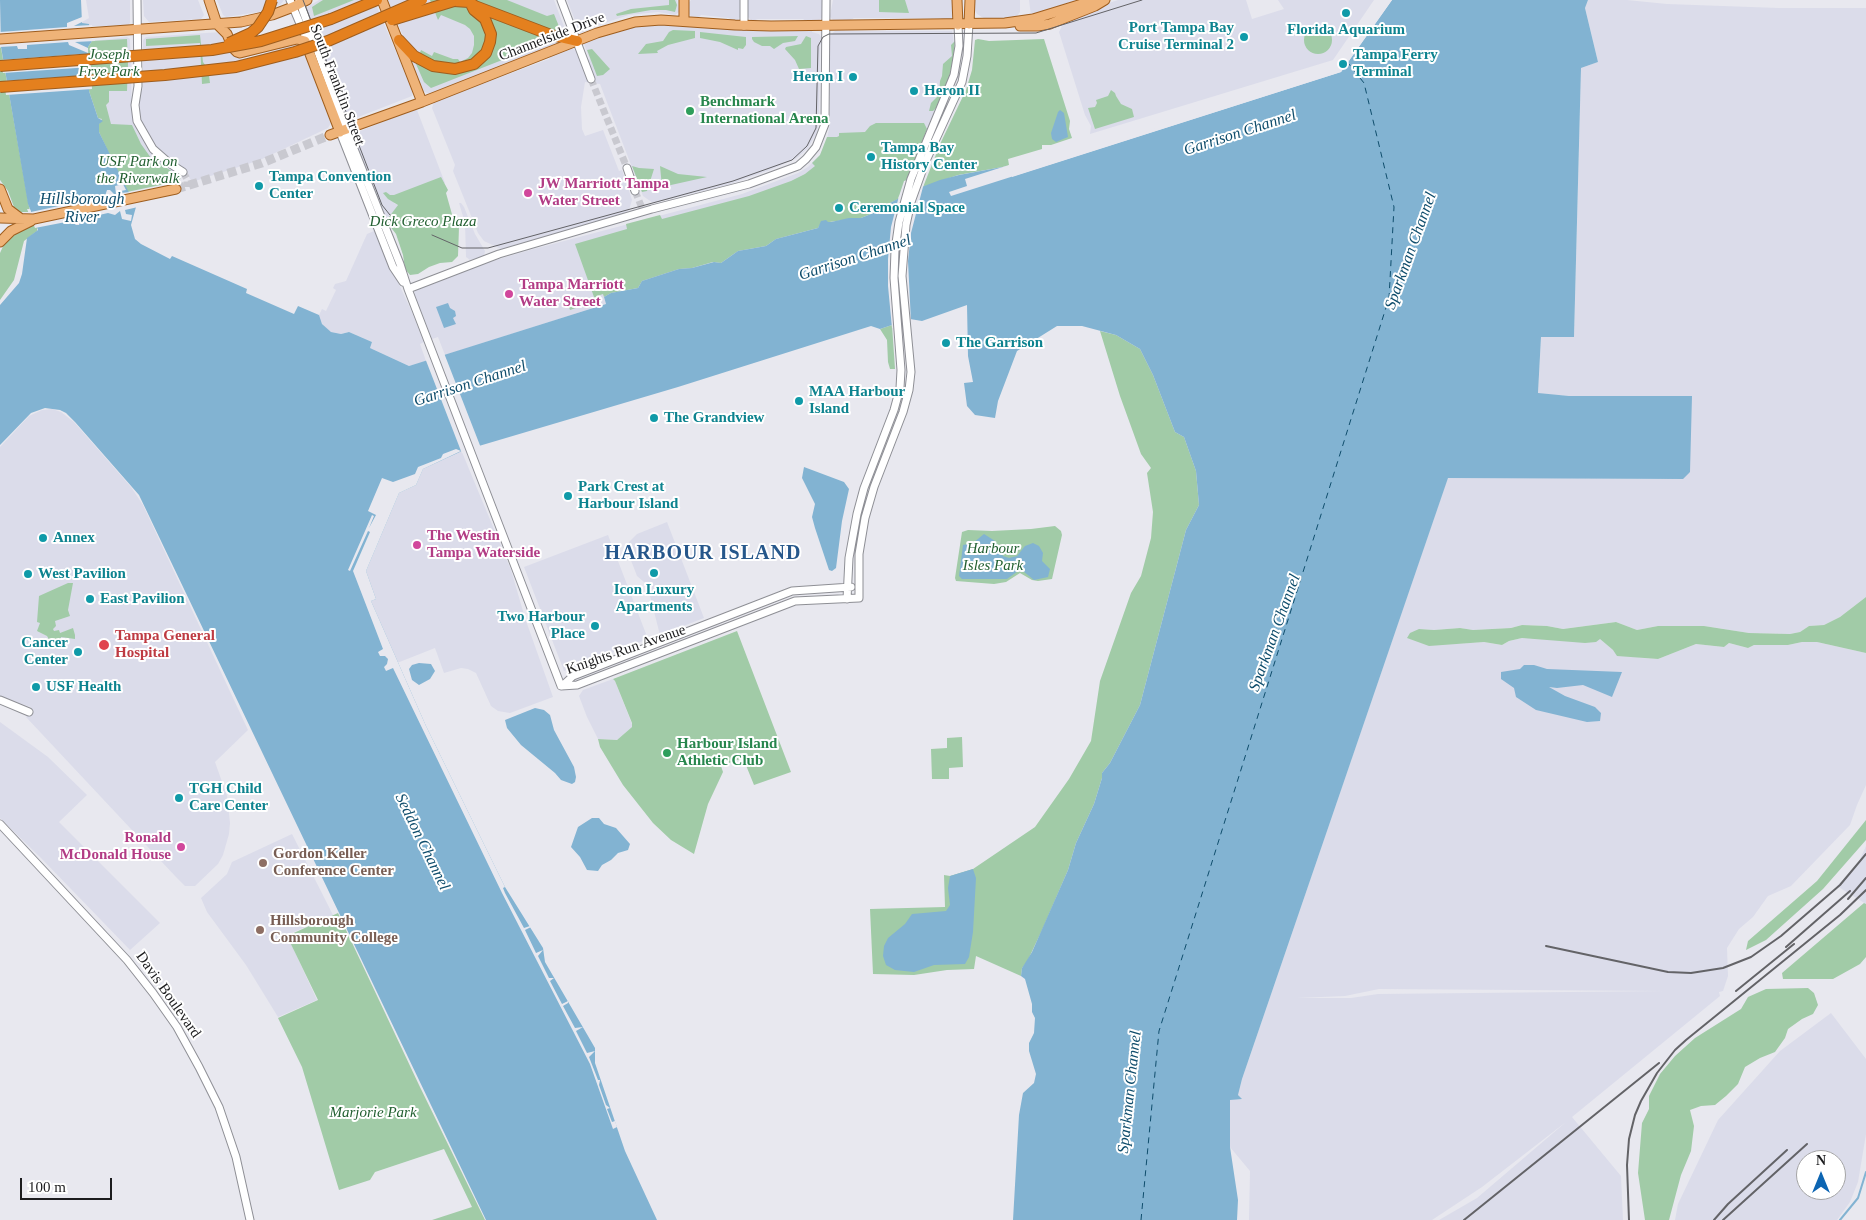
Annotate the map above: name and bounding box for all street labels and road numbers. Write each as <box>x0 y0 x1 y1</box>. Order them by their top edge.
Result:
street label: Channelside Drive <box>496 9 608 65</box>
street label: South Franklin Street <box>306 22 368 148</box>
street label: Knights Run Avenue <box>564 621 688 679</box>
street label: Davis Boulevard <box>132 948 204 1042</box>

